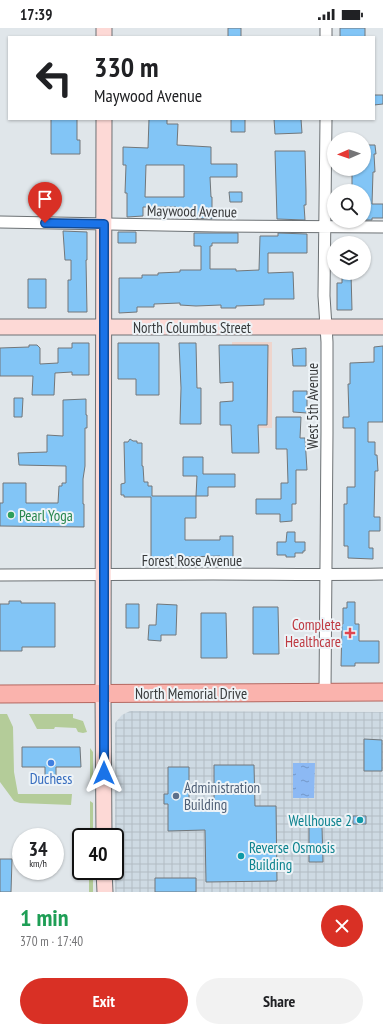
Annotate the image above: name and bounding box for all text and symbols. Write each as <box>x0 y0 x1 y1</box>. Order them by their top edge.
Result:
text: 17:39 <box>20 5 52 24</box>
text: 330 m <box>94 48 158 85</box>
icon: left <box>28 52 80 104</box>
text: Maywood Avenue <box>94 84 202 107</box>
north arrow <box>327 132 371 176</box>
map controls <box>327 132 371 280</box>
pin <box>28 182 62 223</box>
button: search <box>327 184 371 228</box>
icon: arrive <box>34 188 56 210</box>
street label: Maywood Avenue <box>147 201 237 221</box>
button: layers <box>327 236 371 280</box>
street label: North Columbus Street <box>133 318 251 337</box>
street label: West 5th Avenue <box>303 363 322 449</box>
place label: Pearl Yoga <box>19 506 73 525</box>
marker: Pearl Yoga <box>6 510 16 520</box>
street label: Forest Rose Avenue <box>142 551 242 570</box>
place label: Complete Healthcare <box>285 615 341 651</box>
marker: Complete Healthcare <box>344 627 356 639</box>
street label: North Memorial Drive <box>135 684 247 703</box>
position arrow <box>83 752 125 794</box>
marker: Duchess <box>46 758 56 768</box>
place label: Duchess <box>30 769 72 788</box>
place label: Administration Building <box>184 778 260 814</box>
marker: Administration Building <box>171 791 181 801</box>
place label: Wellhouse 2 <box>288 811 352 830</box>
marker: Wellhouse 2 <box>355 815 365 825</box>
speed limit sign: 40 <box>72 828 124 880</box>
text: 34 <box>28 836 48 862</box>
place label: Reverse Osmosis Building <box>249 838 335 874</box>
marker: Reverse Osmosis Building <box>236 851 246 861</box>
text: km/h <box>29 857 47 870</box>
text: 1 min <box>20 902 68 933</box>
button: close <box>321 905 363 947</box>
text: 370 m · 17:40 <box>20 933 83 950</box>
button: Exit <box>20 978 188 1024</box>
button: Share <box>196 978 363 1024</box>

